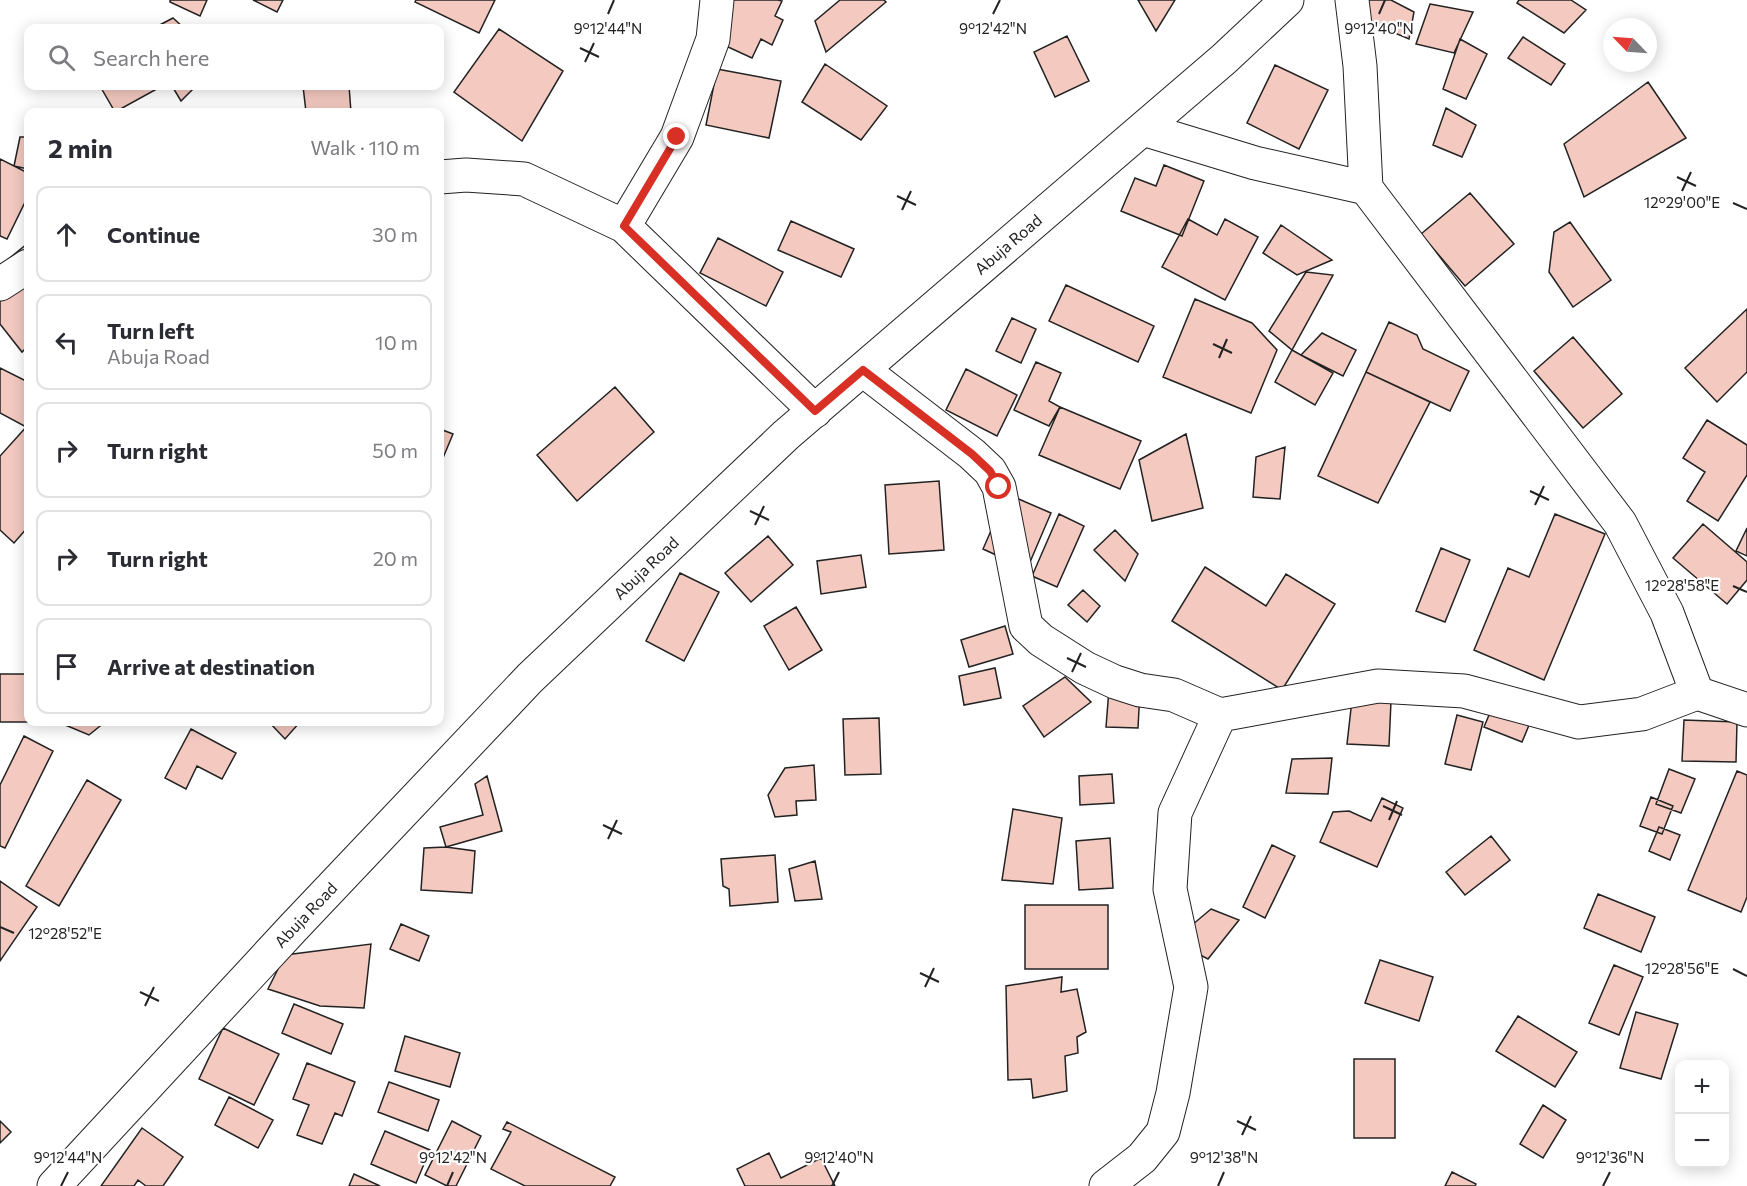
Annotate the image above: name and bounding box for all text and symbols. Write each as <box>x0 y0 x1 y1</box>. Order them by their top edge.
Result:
north arrow <box>1603 18 1657 72</box>
text: 9°12'44"N <box>574 19 642 37</box>
text: 9°12'42"N <box>959 19 1027 37</box>
text: 9°12'40"N <box>1344 19 1414 37</box>
search box <box>24 24 444 90</box>
icon: search <box>45 41 78 74</box>
text: Search here <box>93 44 209 71</box>
route end <box>663 123 689 149</box>
text: 2 min <box>48 132 113 163</box>
text: Walk · 110 m <box>310 135 420 159</box>
text: 12°29'00"E <box>1644 193 1720 211</box>
street label: Abuja Road <box>970 210 1045 278</box>
icon: ahead <box>50 218 83 251</box>
text: Continue <box>107 221 200 248</box>
text: 30 m <box>372 222 418 246</box>
text: Turn left <box>107 317 194 344</box>
icon: left <box>50 326 83 359</box>
text: 10 m <box>375 330 418 354</box>
text: Abuja Road <box>107 344 210 368</box>
icon: right <box>50 434 83 467</box>
text: Turn right <box>107 437 208 464</box>
text: 50 m <box>372 438 418 462</box>
route start <box>985 473 1011 499</box>
street label: Abuja Road <box>609 532 682 603</box>
icon: right <box>50 542 83 575</box>
text: Turn right <box>107 545 208 572</box>
text: 20 m <box>373 546 418 570</box>
text: 12°28'58"E <box>1645 576 1719 594</box>
icon: arrive <box>50 650 83 683</box>
text: Arrive at destination <box>107 653 315 680</box>
street label: Abuja Road <box>270 878 340 951</box>
text: 12°28'52"E <box>28 924 102 942</box>
text: 12°28'56"E <box>1645 959 1719 977</box>
map controls <box>1675 1060 1729 1168</box>
button: + <box>1675 1060 1729 1114</box>
button: − <box>1675 1114 1729 1168</box>
text: 9°12'44"N <box>34 1148 102 1166</box>
text: 9°12'42"N <box>419 1148 487 1166</box>
text: 9°12'40"N <box>804 1148 874 1166</box>
text: 9°12'38"N <box>1190 1148 1258 1166</box>
text: 9°12'36"N <box>1576 1148 1644 1166</box>

